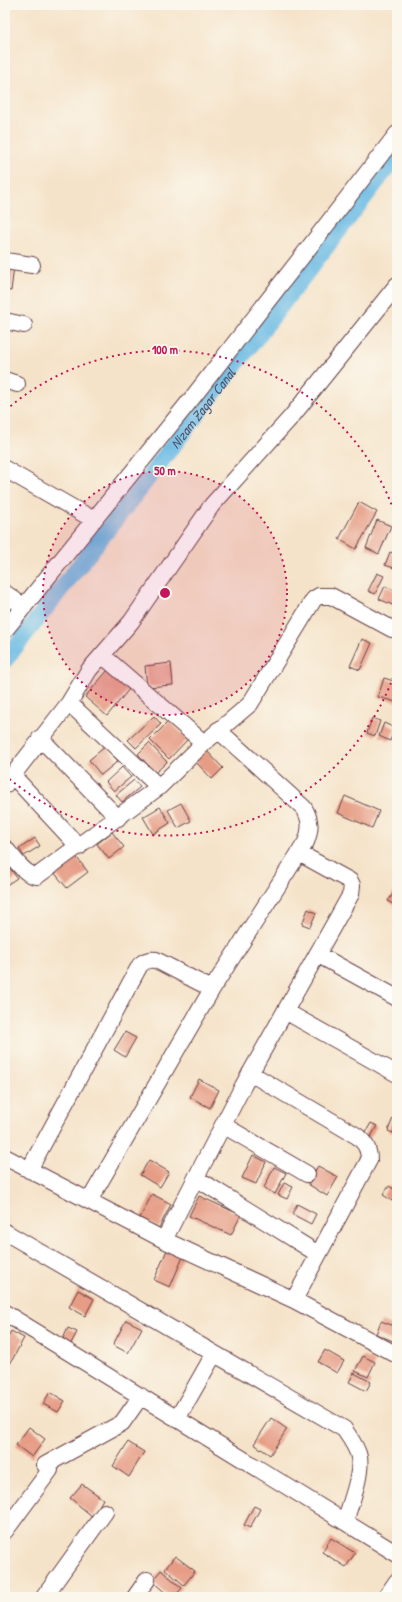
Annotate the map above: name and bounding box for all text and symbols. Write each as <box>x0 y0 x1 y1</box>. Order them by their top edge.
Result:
text: 100 m <box>152 341 178 358</box>
water label: Nizam Zagar Canal <box>165 363 240 452</box>
text: 50 m <box>154 462 176 479</box>
centre of rings <box>158 586 172 600</box>

